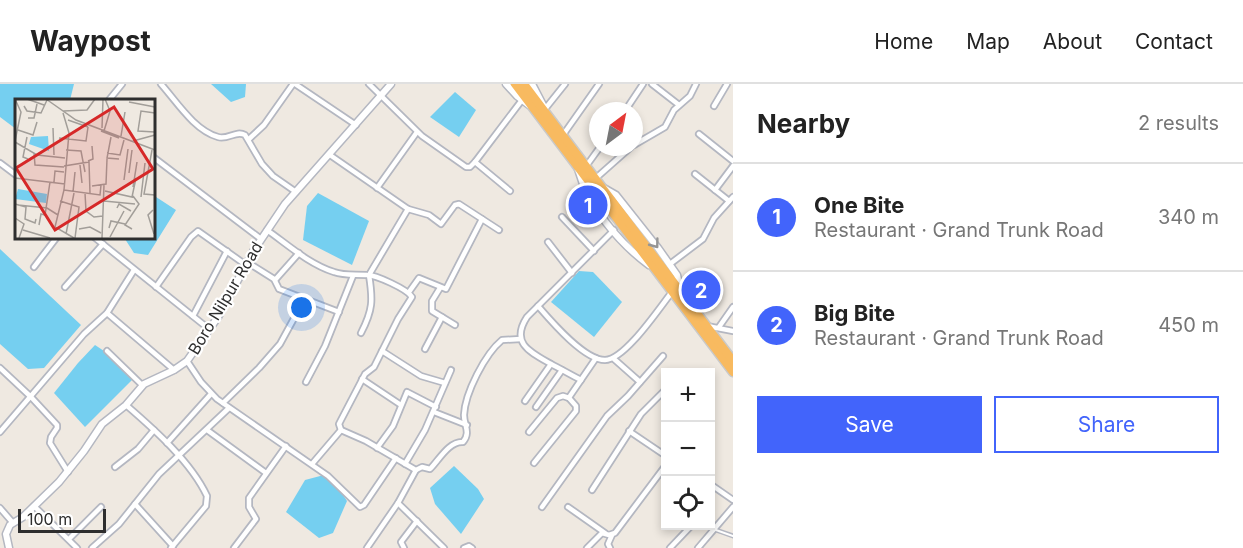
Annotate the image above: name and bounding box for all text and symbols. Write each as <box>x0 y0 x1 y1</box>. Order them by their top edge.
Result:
text: Waypost <box>30 24 151 58</box>
text: Home <box>874 29 933 54</box>
text: Map <box>966 29 1010 54</box>
text: About <box>1043 29 1102 54</box>
text: Contact <box>1135 29 1213 54</box>
inset map <box>15 99 154 238</box>
north arrow <box>589 102 643 156</box>
text: Nearby <box>757 108 850 139</box>
text: 2 results <box>1138 111 1219 135</box>
pin: 1 <box>568 182 608 228</box>
text: One Bite <box>814 192 904 218</box>
text: 1 <box>772 205 781 229</box>
text: 340 m <box>1158 205 1219 229</box>
text: Restaurant · Grand Trunk Road <box>814 218 1104 242</box>
street label: Boro Nilpur Road <box>183 238 267 358</box>
one-way arrow <box>648 238 659 249</box>
pin: 2 <box>682 268 720 312</box>
your location <box>287 293 316 322</box>
text: Big Bite <box>814 300 895 326</box>
text: 2 <box>770 313 783 337</box>
text: 450 m <box>1158 313 1219 337</box>
text: Restaurant · Grand Trunk Road <box>814 326 1104 350</box>
map controls <box>661 368 715 530</box>
button: + <box>661 368 715 422</box>
button: Save <box>757 396 982 453</box>
button: Share <box>994 396 1219 453</box>
button: − <box>661 422 715 476</box>
button: locate <box>661 476 715 530</box>
scale bar <box>18 506 106 534</box>
text: 100 m <box>27 509 72 529</box>

